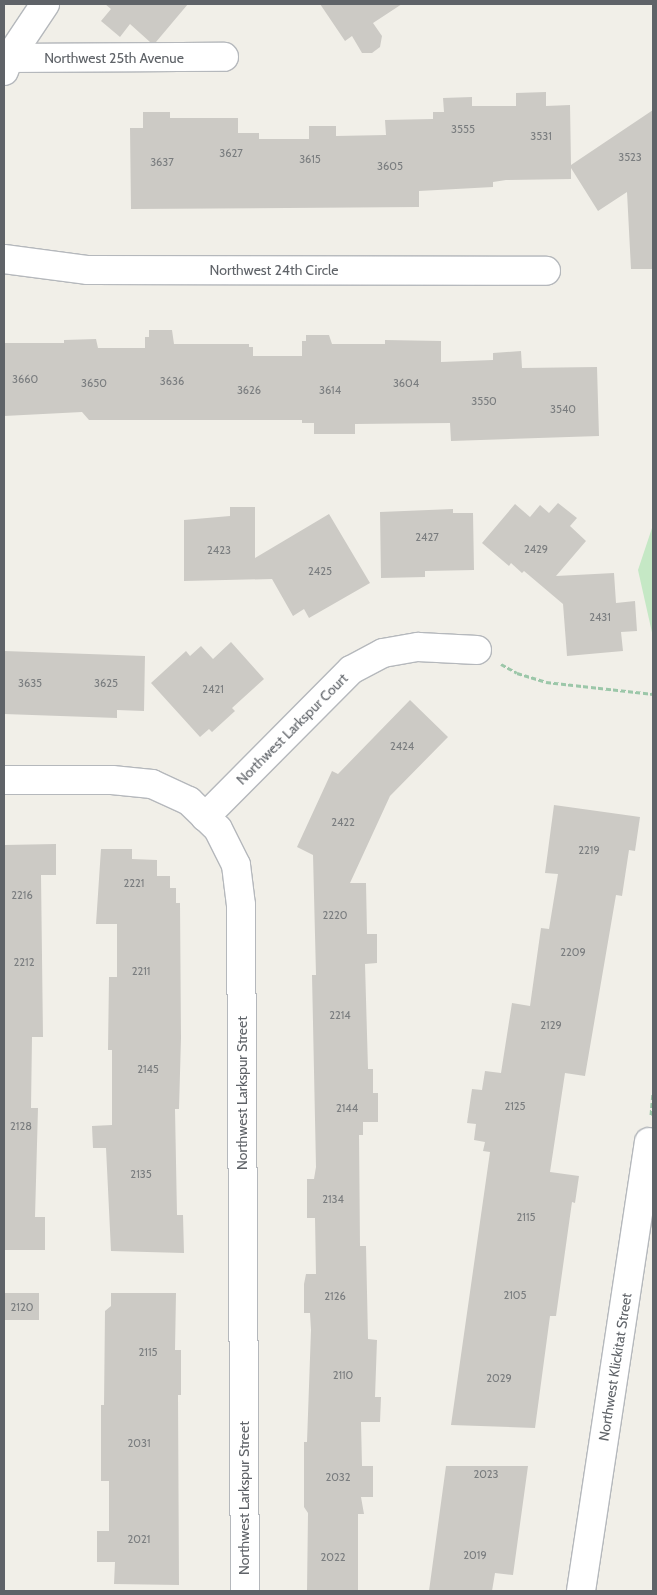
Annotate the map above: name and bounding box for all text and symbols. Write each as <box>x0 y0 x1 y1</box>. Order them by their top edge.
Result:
street label: Northwest 25th Avenue <box>44 50 184 66</box>
house number: 3555 <box>451 122 475 136</box>
house number: 3531 <box>530 129 552 143</box>
house number: 3627 <box>219 146 243 160</box>
house number: 3523 <box>618 150 642 164</box>
house number: 3615 <box>299 152 321 166</box>
house number: 3637 <box>150 155 174 169</box>
house number: 3605 <box>377 159 403 173</box>
street label: Northwest 24th Circle <box>210 262 338 278</box>
house number: 3660 <box>12 372 38 386</box>
house number: 3636 <box>160 374 184 388</box>
house number: 3650 <box>81 376 107 390</box>
house number: 3604 <box>393 376 419 390</box>
house number: 3626 <box>237 383 261 397</box>
house number: 3614 <box>319 383 341 397</box>
house number: 3550 <box>471 394 497 408</box>
house number: 3540 <box>550 402 576 416</box>
house number: 2427 <box>415 530 439 544</box>
house number: 2429 <box>524 542 548 556</box>
house number: 2423 <box>207 543 231 557</box>
house number: 2425 <box>308 564 332 578</box>
house number: 2431 <box>589 610 611 624</box>
street label: Northwest Larkspur Court <box>233 670 351 788</box>
house number: 3635 <box>18 676 42 690</box>
house number: 3625 <box>94 676 118 690</box>
house number: 2421 <box>202 682 224 696</box>
house number: 2424 <box>390 739 414 753</box>
house number: 2422 <box>331 815 355 829</box>
house number: 2219 <box>578 843 600 857</box>
house number: 2221 <box>124 876 144 890</box>
house number: 2216 <box>11 888 33 902</box>
house number: 2220 <box>323 908 347 922</box>
house number: 2209 <box>560 945 586 959</box>
house number: 2212 <box>14 955 34 969</box>
house number: 2211 <box>132 964 150 978</box>
house number: 2214 <box>329 1008 351 1022</box>
street label: Northwest Larkspur Street <box>234 1016 250 1170</box>
house number: 2129 <box>540 1018 562 1032</box>
house number: 2145 <box>137 1062 159 1076</box>
house number: 2125 <box>504 1099 526 1113</box>
house number: 2144 <box>336 1101 358 1115</box>
house number: 2128 <box>10 1119 32 1133</box>
house number: 2135 <box>130 1167 152 1181</box>
house number: 2134 <box>322 1192 344 1206</box>
house number: 2115 <box>517 1210 535 1224</box>
house number: 2105 <box>504 1288 526 1302</box>
house number: 2126 <box>324 1289 346 1303</box>
street label: Northwest Klickitat Street <box>595 1292 635 1442</box>
house number: 2120 <box>11 1300 33 1314</box>
house number: 2115 <box>139 1345 157 1359</box>
house number: 2110 <box>333 1368 353 1382</box>
house number: 2029 <box>486 1371 512 1385</box>
street label: Northwest Larkspur Street <box>236 1421 252 1575</box>
house number: 2031 <box>128 1436 150 1450</box>
house number: 2023 <box>473 1467 499 1481</box>
house number: 2032 <box>325 1470 351 1484</box>
house number: 2021 <box>128 1532 150 1546</box>
house number: 2019 <box>463 1548 487 1562</box>
house number: 2022 <box>321 1550 345 1564</box>

